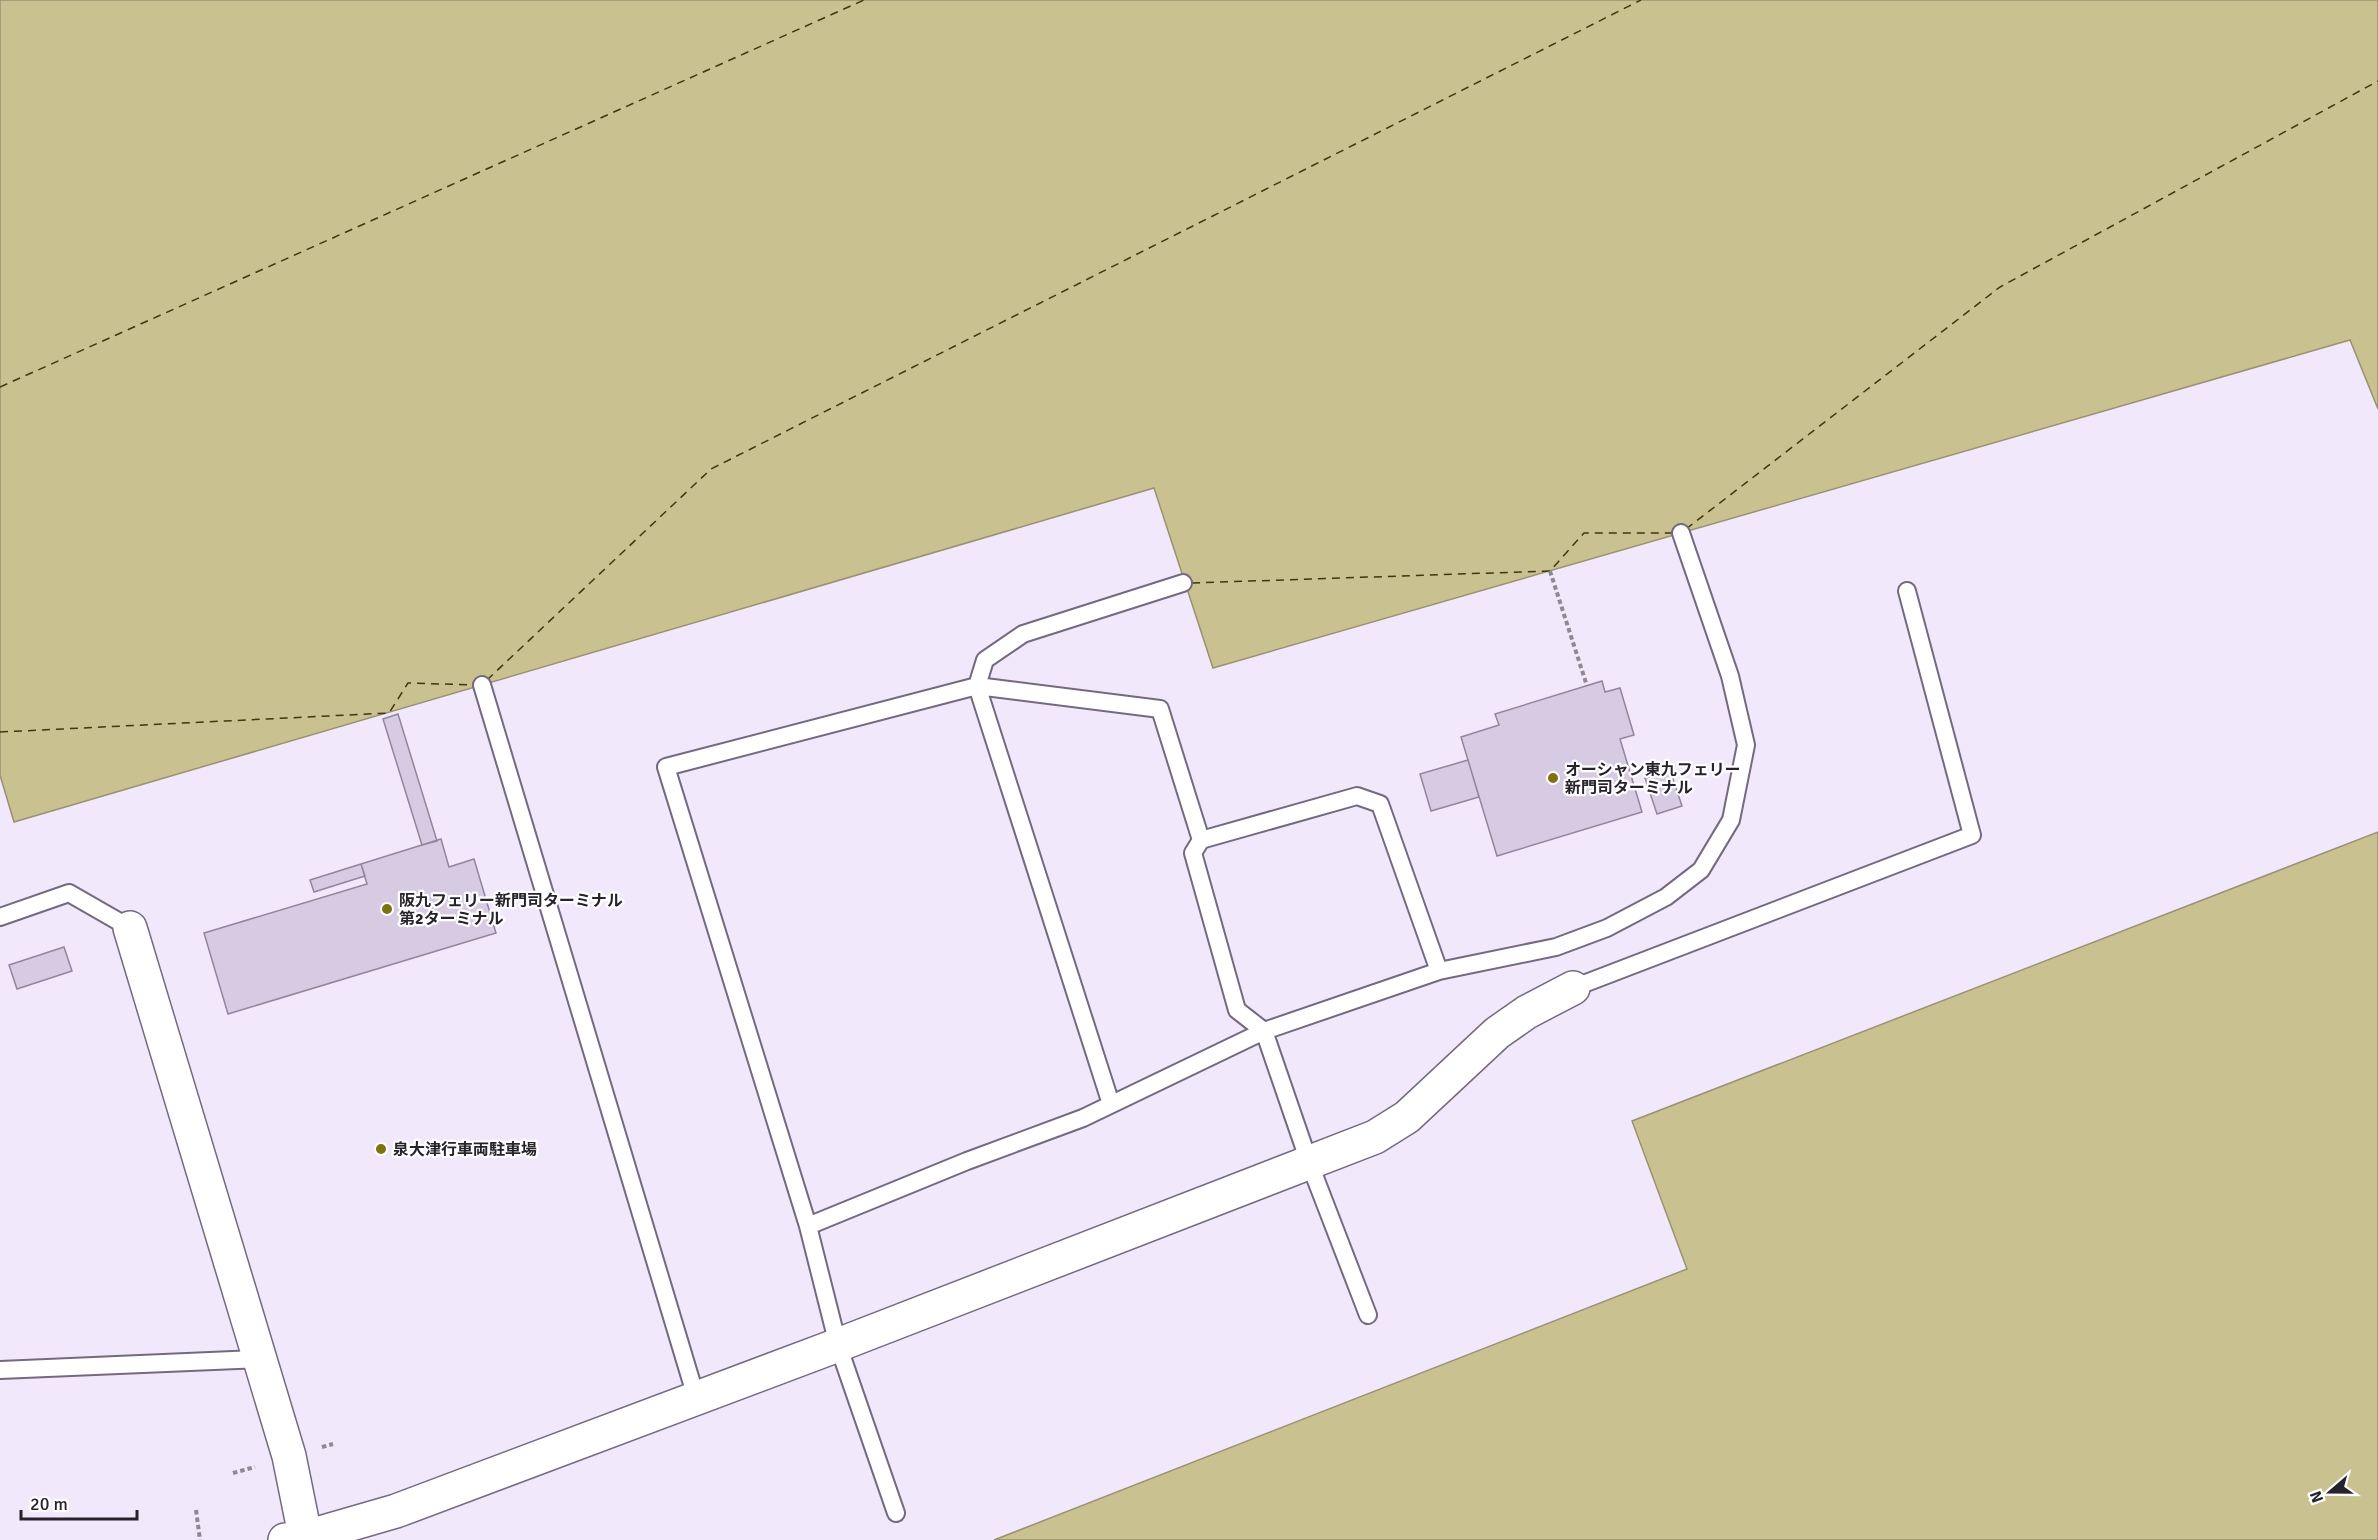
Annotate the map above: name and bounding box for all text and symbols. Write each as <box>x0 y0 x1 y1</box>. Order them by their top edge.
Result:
place label: オーシャン東九フェリー 新門司ターミナル <box>1565 760 1741 798</box>
marker: オーシャン東九フェリー 新門司ターミナル <box>1546 771 1560 785</box>
place label: 阪九フェリー新門司ターミナル 第2ターミナル <box>399 891 623 929</box>
marker: 阪九フェリー新門司ターミナル 第2ターミナル <box>380 902 394 916</box>
place label: 泉大津行車両駐車場 <box>393 1140 537 1160</box>
marker: 泉大津行車両駐車場 <box>374 1142 388 1156</box>
north arrow <box>2300 1462 2360 1522</box>
scale bar <box>21 1483 136 1521</box>
text: N <box>2306 1488 2328 1505</box>
text: 20 m <box>30 1493 68 1515</box>

